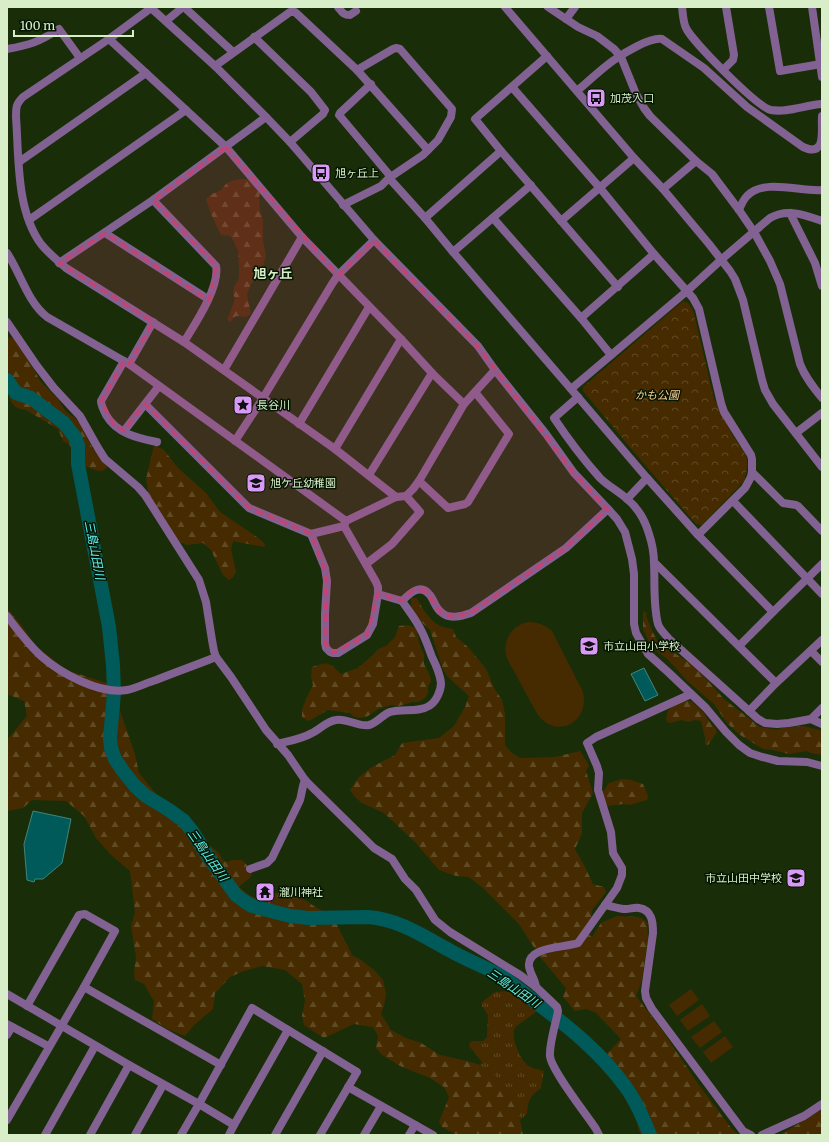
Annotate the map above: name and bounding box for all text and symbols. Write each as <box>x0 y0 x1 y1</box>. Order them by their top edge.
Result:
scale bar <box>14 12 133 38</box>
text: 100 m <box>20 18 55 33</box>
bus stop icon: 加茂入口 <box>585 87 607 109</box>
place label: 加茂入口 <box>610 91 654 105</box>
bus stop icon: 旭ヶ丘上 <box>310 162 332 184</box>
place label: 旭ヶ丘上 <box>335 166 379 180</box>
district label: 旭ヶ丘 <box>253 265 293 282</box>
park label: かも公園 <box>635 388 681 402</box>
place icon: 長谷川 <box>232 394 254 416</box>
place label: 長谷川 <box>257 398 290 412</box>
school or university icon: 旭ケ丘幼稚園 <box>245 472 267 494</box>
place label: 旭ケ丘幼稚園 <box>270 476 336 490</box>
water label: 三島山田川 <box>82 519 108 583</box>
school or university icon: 市立山田小学校 <box>578 635 600 657</box>
place label: 市立山田小学校 <box>603 639 680 653</box>
water label: 三島山田川 <box>185 826 232 886</box>
school or university icon: 市立山田中学校 <box>785 867 807 889</box>
place label: 市立山田中学校 <box>705 871 782 885</box>
temple icon: 瀧川神社 <box>254 881 276 903</box>
place label: 瀧川神社 <box>279 885 323 899</box>
water label: 三島山田川 <box>485 965 545 1012</box>

